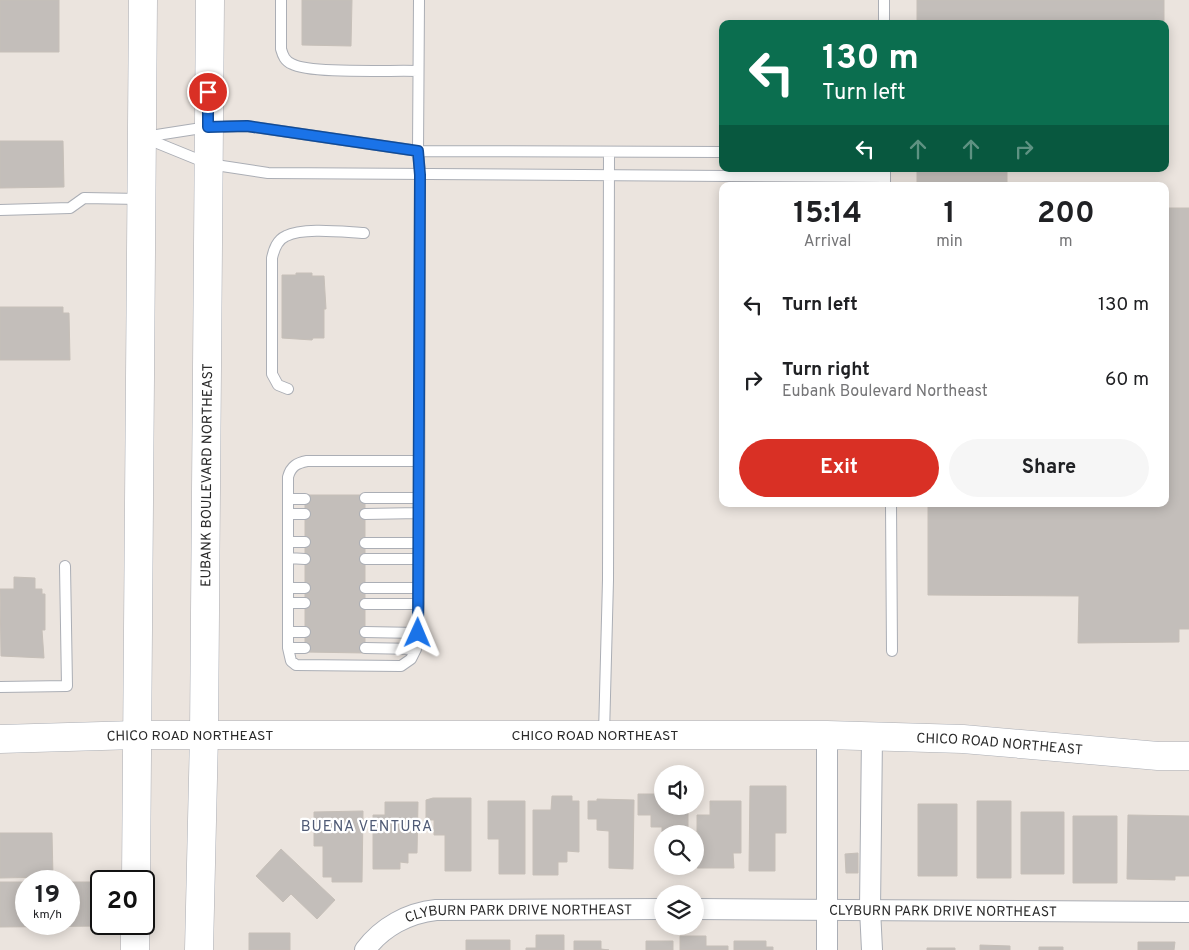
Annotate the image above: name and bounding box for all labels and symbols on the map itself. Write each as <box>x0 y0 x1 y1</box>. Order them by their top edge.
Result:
pin <box>187 71 229 113</box>
street label: EUBANK BOULEVARD NORTHEAST <box>198 363 217 587</box>
position arrow <box>391 606 443 658</box>
street label: CHICO ROAD NORTHEAST <box>106 728 273 746</box>
street label: CHICO ROAD NORTHEAST <box>511 728 678 745</box>
street label: CHICO ROAD NORTHEAST <box>916 731 1083 759</box>
district label: BUENA VENTURA <box>301 818 433 837</box>
speed limit sign: 20 <box>90 870 155 935</box>
street label: CLYBURN PARK DRIVE NORTHEAST <box>403 902 632 927</box>
street label: CLYBURN PARK DRIVE NORTHEAST <box>829 903 1057 921</box>

